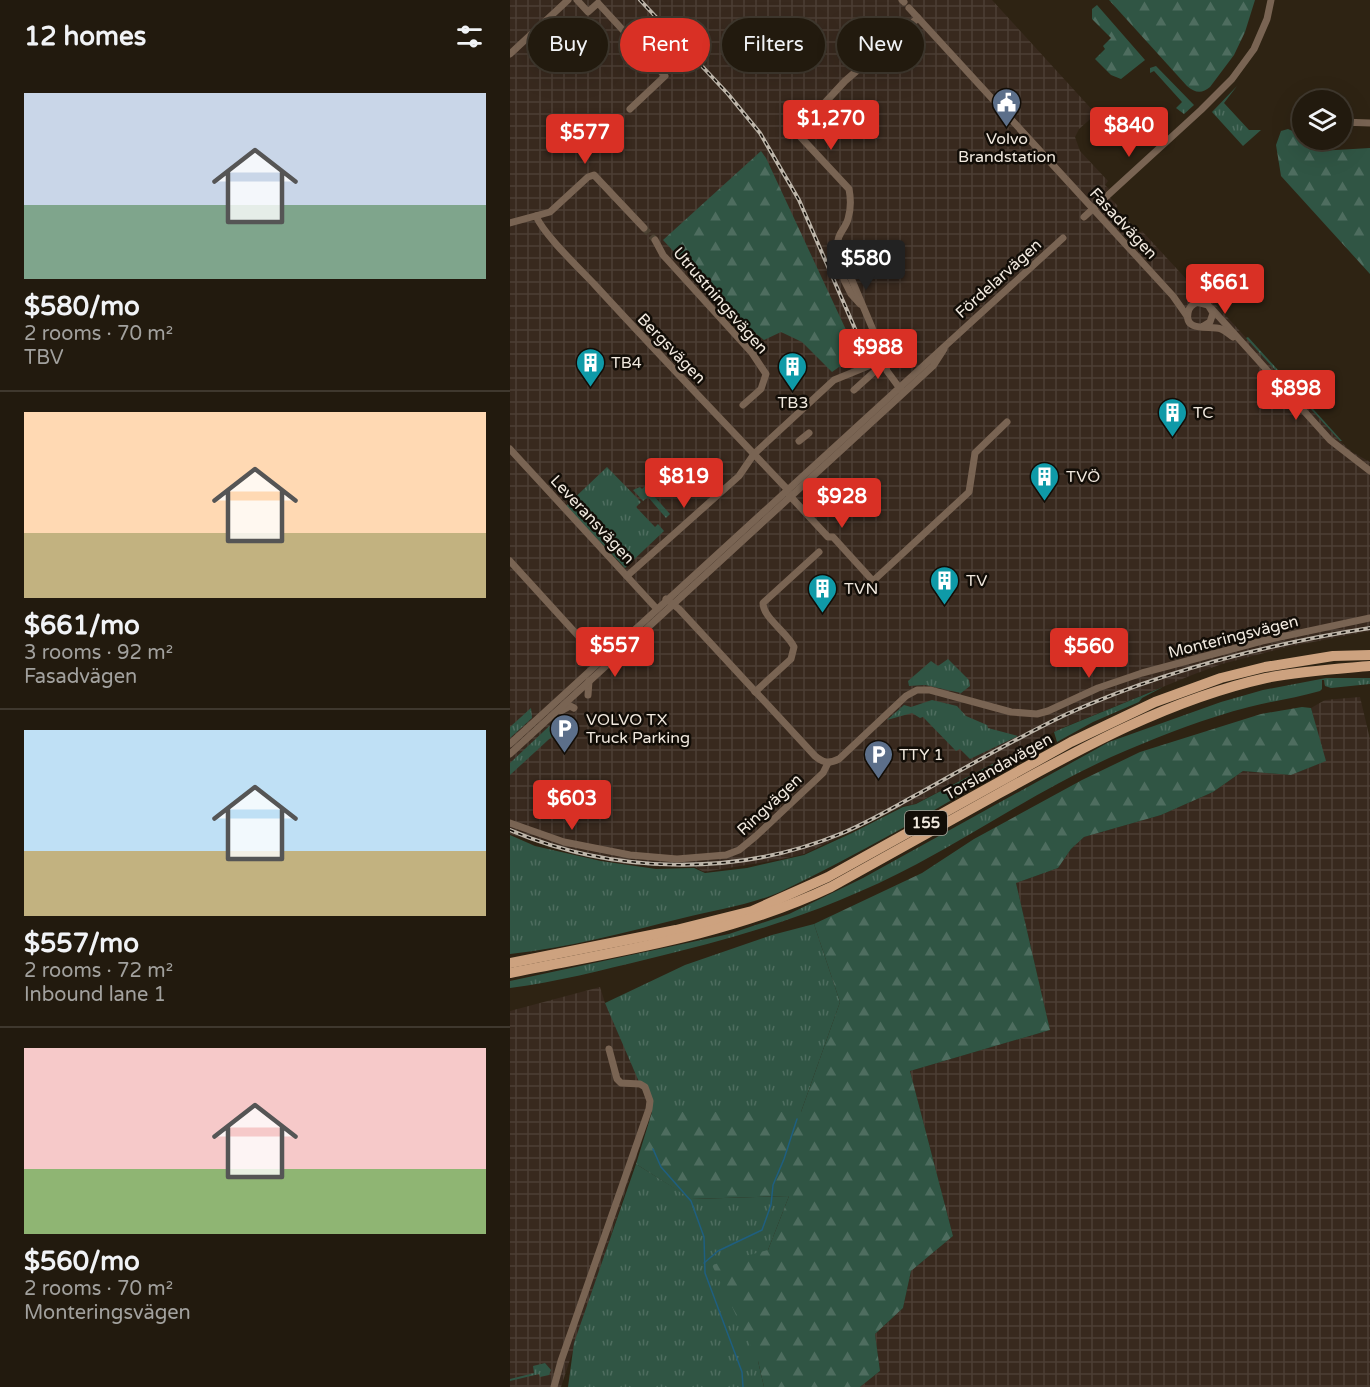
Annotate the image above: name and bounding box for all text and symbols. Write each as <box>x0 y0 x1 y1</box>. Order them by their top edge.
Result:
chip: Buy <box>528 18 608 72</box>
chip: Rent <box>620 18 710 72</box>
chip: Filters <box>722 18 825 72</box>
chip: New <box>837 18 924 72</box>
icon: filters <box>453 20 486 53</box>
text: 12 homes <box>24 21 146 52</box>
public building icon: Volvo Brandstation <box>991 86 1023 128</box>
map controls <box>1292 90 1352 150</box>
button: layers <box>1292 90 1352 150</box>
pin: $1,270 <box>782 100 880 151</box>
text: $1,270 <box>797 107 865 131</box>
pin: $840 <box>1093 107 1165 158</box>
pin: $577 <box>549 114 621 165</box>
text: $840 <box>1104 114 1154 138</box>
text: $577 <box>560 121 610 145</box>
place label: Volvo Brandstation <box>958 129 1056 167</box>
icon: home <box>201 132 309 240</box>
street label: Fasadvägen <box>1085 184 1161 264</box>
street label: Fördelarvägen <box>951 235 1046 323</box>
pin: $580 <box>830 240 902 291</box>
street label: Utrustningsvägen <box>668 243 772 358</box>
text: $580 <box>841 247 891 271</box>
pin: $661 <box>1189 264 1261 315</box>
text: $661 <box>1200 271 1250 295</box>
text: $580/mo <box>24 291 140 322</box>
street label: Bergsvägen <box>633 309 710 388</box>
text: 2 rooms · 70 m² <box>24 322 173 346</box>
pin: $988 <box>842 329 914 380</box>
text: $988 <box>853 336 903 360</box>
text: TBV <box>24 346 64 370</box>
building icon: TB4 <box>574 346 606 388</box>
building icon: TB3 <box>777 350 809 392</box>
place label: TB4 <box>611 353 642 373</box>
pin: $898 <box>1260 370 1332 421</box>
text: $898 <box>1271 377 1321 401</box>
place label: TB3 <box>778 393 808 413</box>
building icon: TC <box>1156 396 1188 438</box>
place label: TC <box>1193 403 1213 423</box>
icon: home <box>201 451 309 559</box>
pin: $819 <box>648 458 720 509</box>
building icon: TVÖ <box>1029 460 1061 502</box>
text: $819 <box>659 465 709 489</box>
place label: TVÖ <box>1066 467 1100 487</box>
street label: Leveransvägen <box>546 471 639 568</box>
pin: $928 <box>806 478 878 529</box>
text: $928 <box>817 485 867 509</box>
building icon: TV <box>929 564 961 606</box>
place label: TV <box>966 571 987 591</box>
building icon: TVN <box>807 572 839 614</box>
place label: TVN <box>844 579 878 599</box>
text: $661/mo <box>24 610 140 641</box>
street label: Monteringsvägen <box>1166 611 1300 663</box>
pin: $557 <box>579 627 651 678</box>
pin: $560 <box>1053 628 1125 679</box>
text: $557 <box>590 634 640 658</box>
text: $560 <box>1064 635 1114 659</box>
text: 3 rooms · 92 m² <box>24 641 173 665</box>
text: Fasadvägen <box>24 665 137 689</box>
place label: VOLVO TX Truck Parking <box>586 710 690 748</box>
parking icon: VOLVO TX Truck Parking <box>549 712 581 754</box>
street label: Torslandavägen <box>941 729 1056 805</box>
parking icon: TTY 1 <box>862 738 894 780</box>
place label: TTY 1 <box>899 745 944 765</box>
icon: home <box>201 769 309 877</box>
street label: Ringvägen <box>733 770 806 840</box>
pin: $603 <box>536 780 608 831</box>
text: $603 <box>547 787 597 811</box>
road number: 155 <box>905 811 947 835</box>
text: $557/mo <box>24 928 139 959</box>
text: 2 rooms · 72 m² <box>24 959 173 983</box>
text: Inbound lane 1 <box>24 983 166 1007</box>
icon: home <box>201 1087 309 1195</box>
text: $560/mo <box>24 1246 140 1277</box>
text: 2 rooms · 70 m² <box>24 1277 173 1301</box>
text: Monteringsvägen <box>24 1301 191 1325</box>

